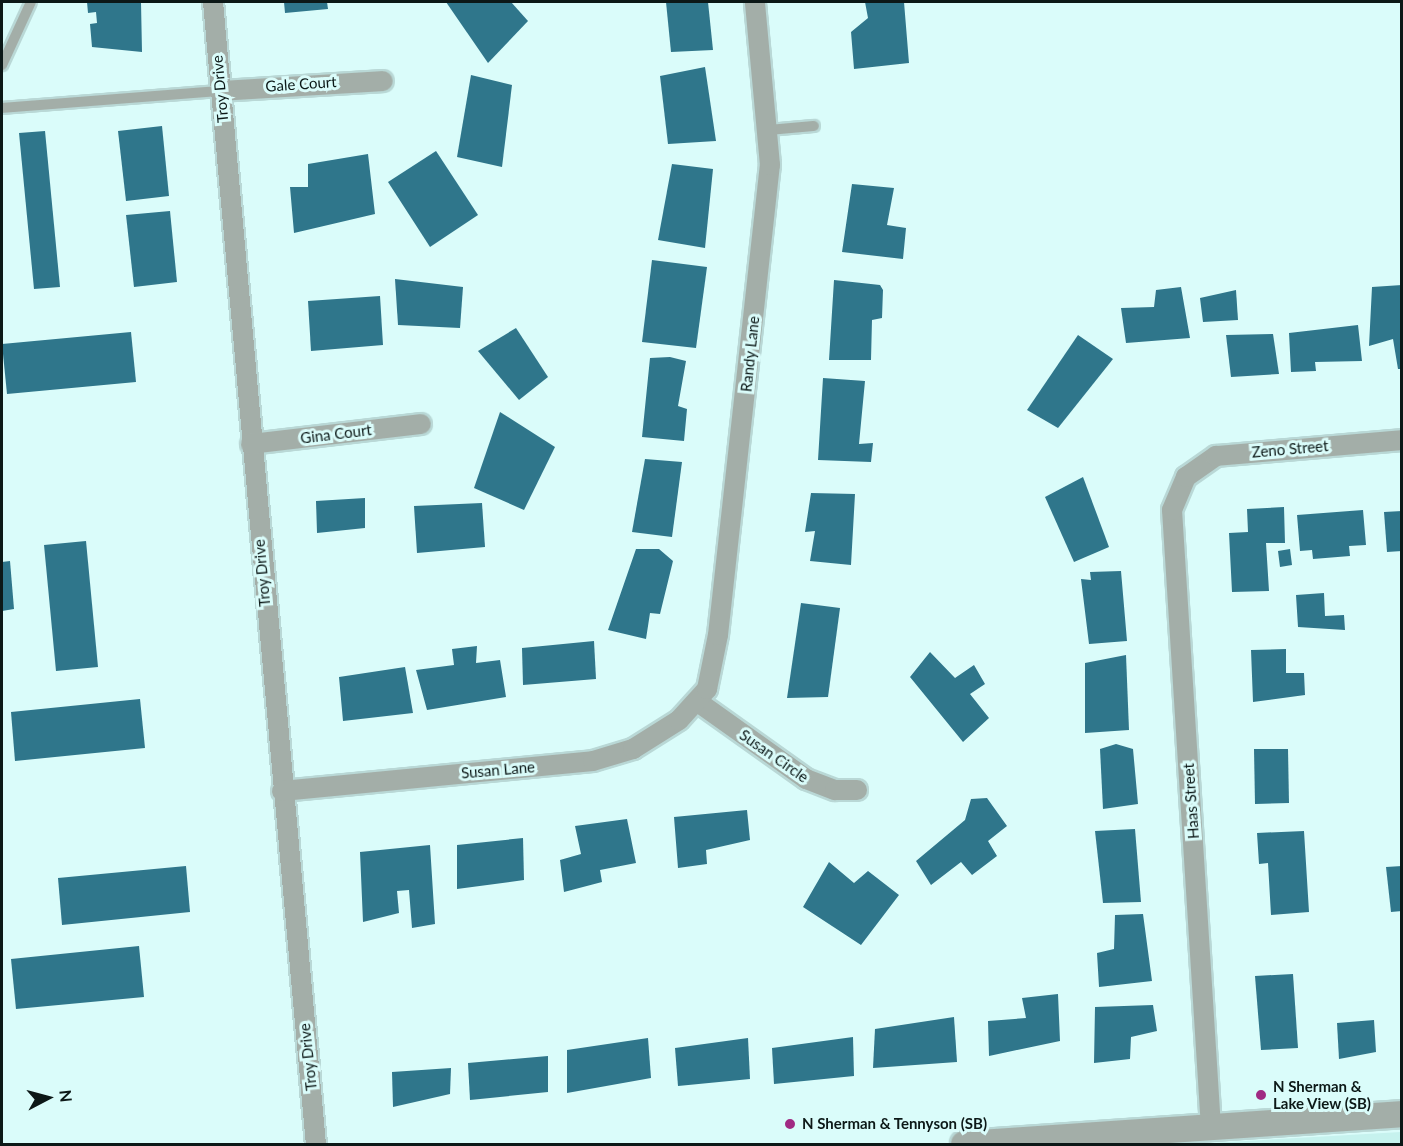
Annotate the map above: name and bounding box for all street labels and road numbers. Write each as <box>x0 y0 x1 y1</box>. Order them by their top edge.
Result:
street label: Troy Drive <box>208 54 232 124</box>
street label: Gale Court <box>265 73 337 95</box>
street label: Randy Lane <box>737 315 763 393</box>
street label: Gina Court <box>299 421 373 447</box>
street label: Zeno Street <box>1251 437 1329 461</box>
street label: Troy Drive <box>250 538 274 608</box>
street label: Susan Circle <box>736 726 812 786</box>
street label: Susan Lane <box>460 758 536 782</box>
street label: Haas Street <box>1179 762 1203 840</box>
street label: Troy Drive <box>295 1022 321 1092</box>

